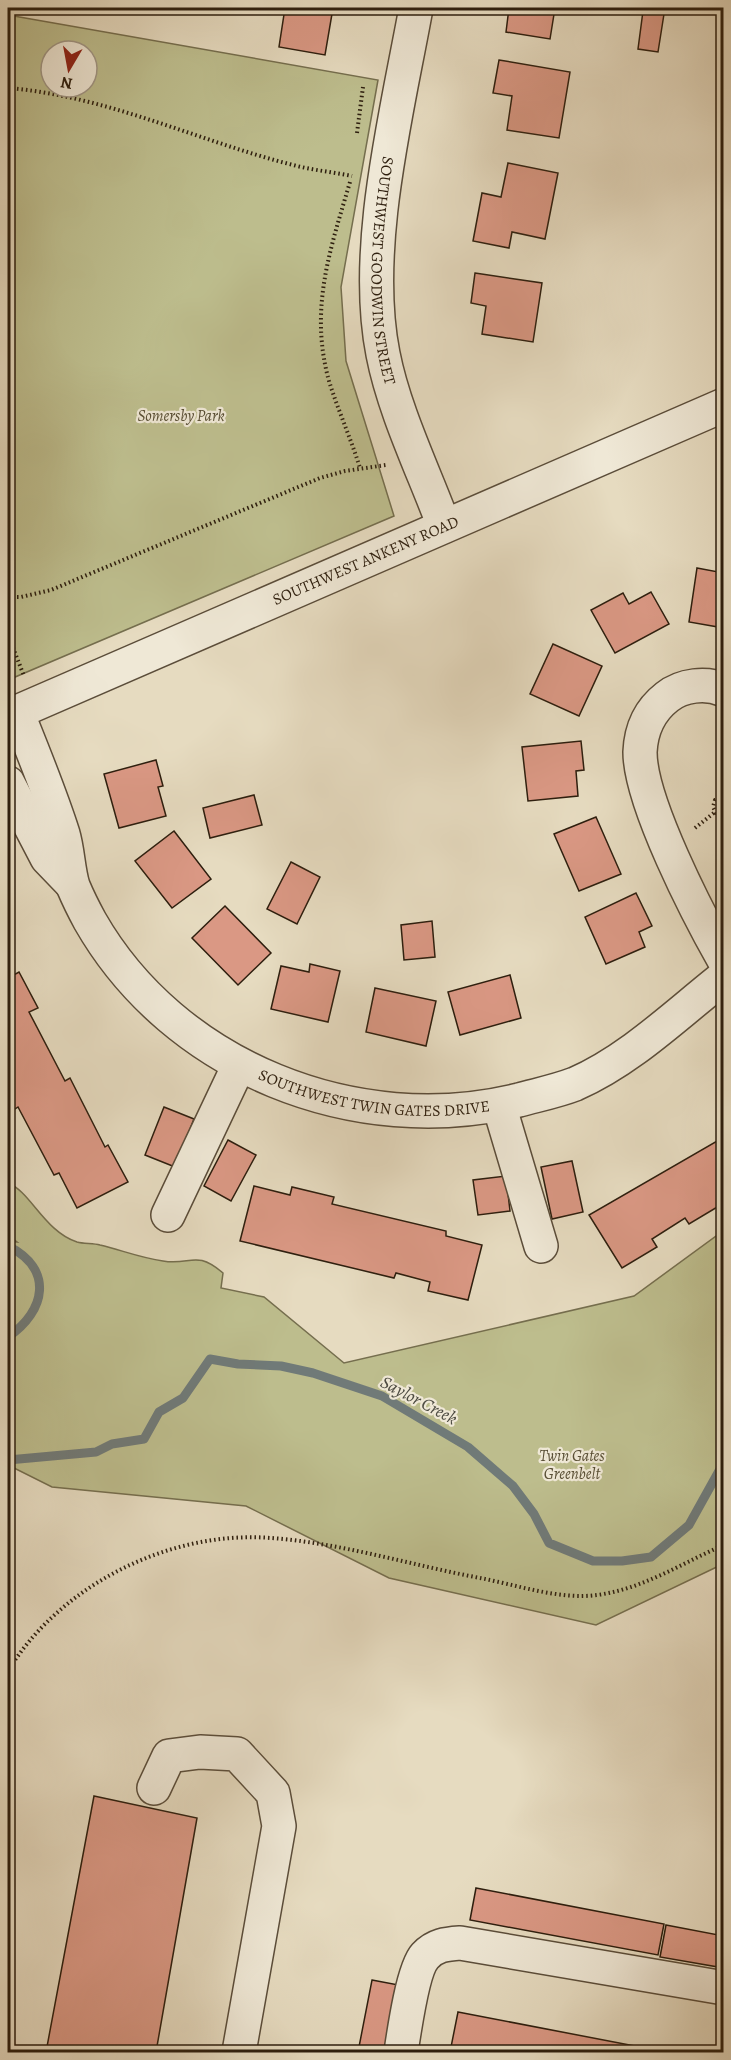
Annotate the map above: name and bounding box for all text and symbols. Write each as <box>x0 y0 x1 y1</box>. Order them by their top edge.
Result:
north arrow <box>39 39 99 99</box>
text: N <box>59 71 74 95</box>
street label: SOUTHWEST GOODWIN STREET <box>365 155 401 388</box>
park label: Somersby Park <box>137 405 225 427</box>
street label: SOUTHWEST ANKENY ROAD <box>269 511 462 611</box>
street label: SOUTHWEST TWIN GATES DRIVE <box>255 1064 491 1122</box>
water label: Saylor Creek <box>377 1370 461 1430</box>
park label: Twin Gates Greenbelt <box>539 1445 605 1485</box>

